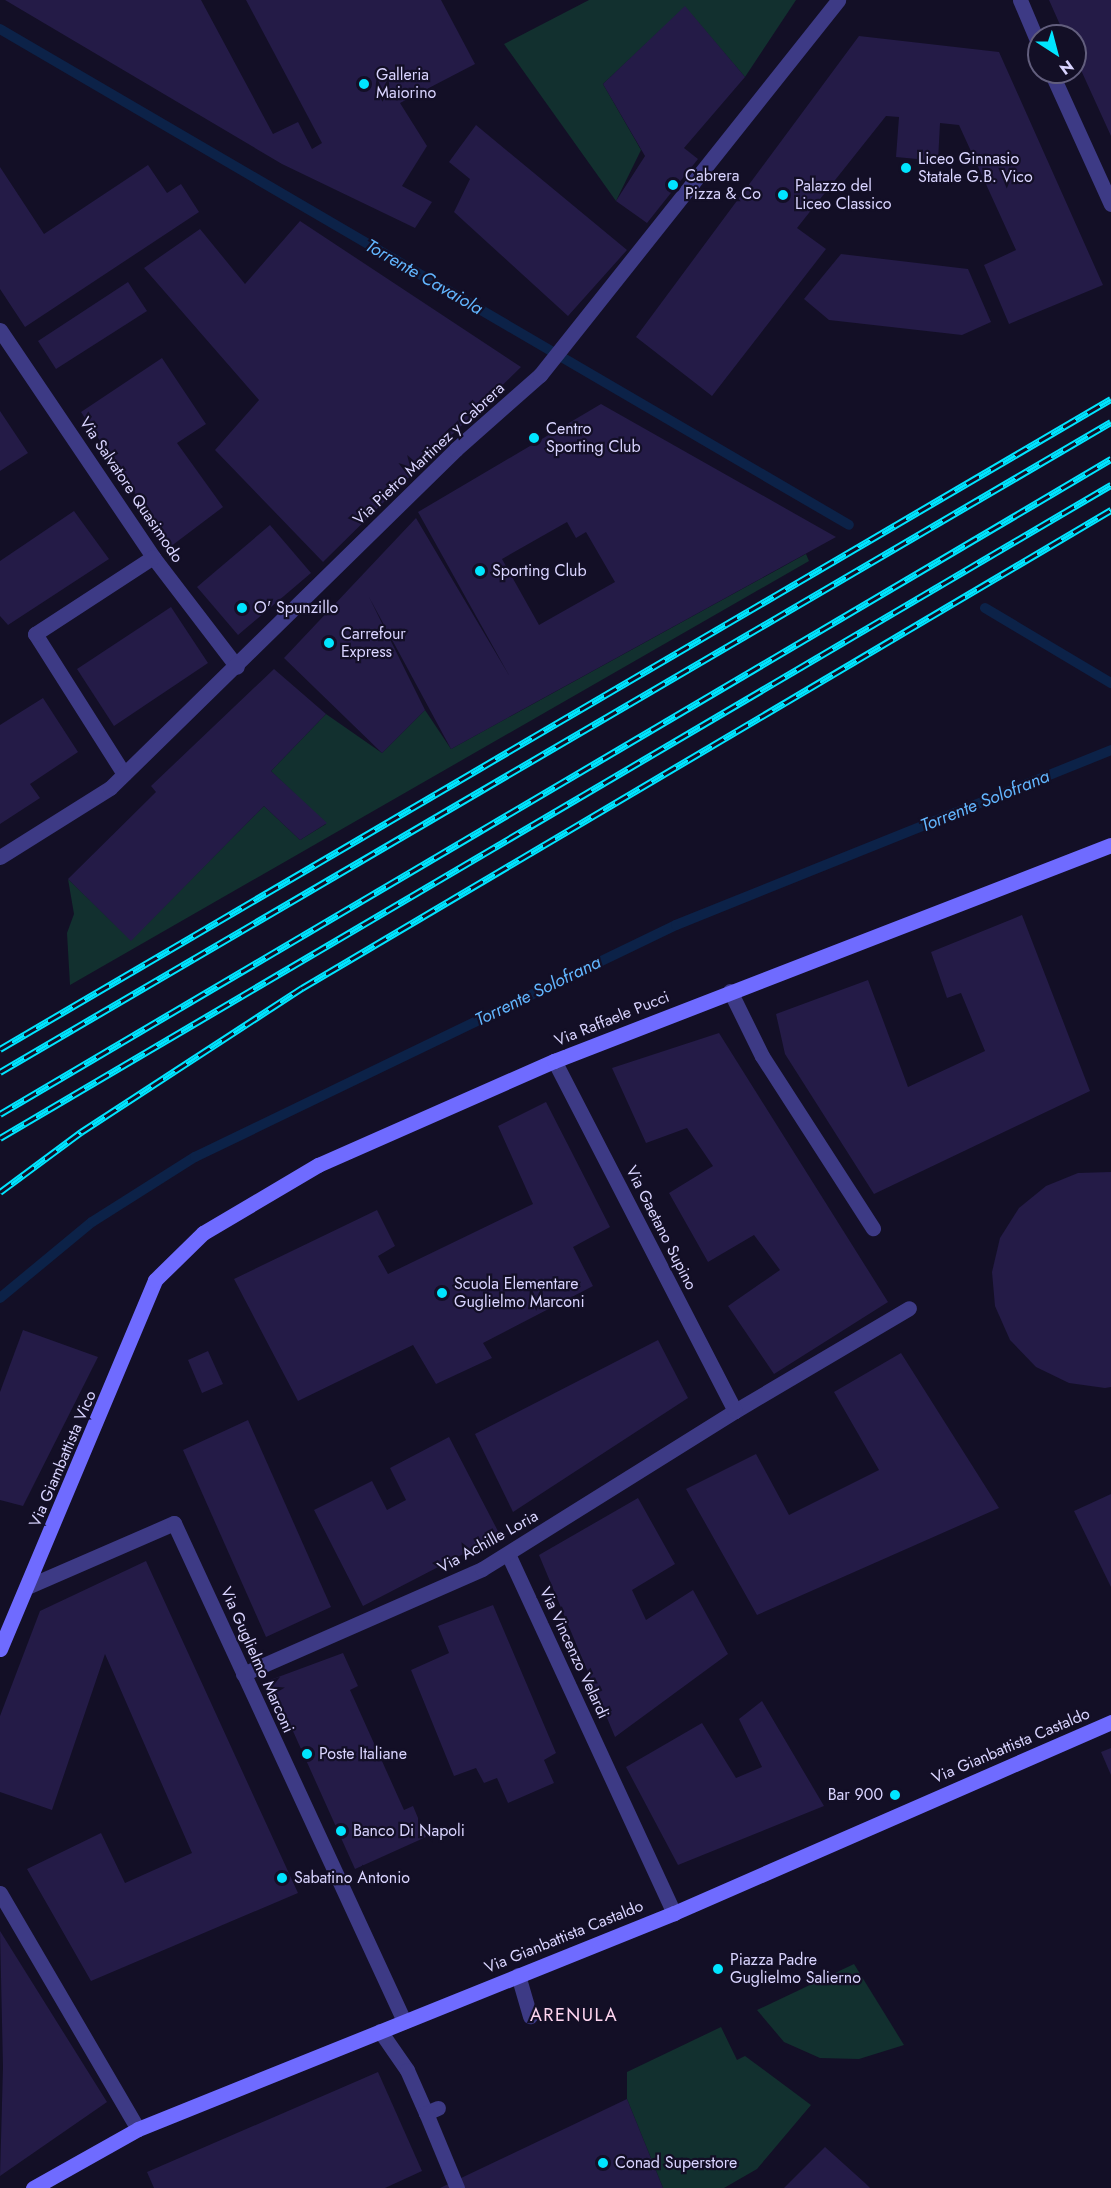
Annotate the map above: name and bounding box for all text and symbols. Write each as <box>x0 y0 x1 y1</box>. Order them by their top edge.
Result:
north arrow <box>1027 24 1087 84</box>
text: N <box>1055 54 1079 80</box>
place label: Galleria Maiorino <box>376 65 436 103</box>
marker: Galleria Maiorino <box>357 77 371 91</box>
place label: Liceo Ginnasio Statale G.B. Vico <box>918 149 1033 187</box>
marker: Liceo Ginnasio Statale G.B. Vico <box>899 161 913 175</box>
place label: Cabrera Pizza & Co <box>685 166 761 204</box>
place label: Palazzo del Liceo Classico <box>795 176 892 214</box>
marker: Cabrera Pizza & Co <box>666 178 680 192</box>
marker: Palazzo del Liceo Classico <box>776 188 790 202</box>
water label: Torrente Cavaiola <box>361 235 487 319</box>
street label: Via Pietro Martinez y Cabrera <box>349 379 509 529</box>
street label: Via Salvatore Quasimodo <box>75 414 187 566</box>
place label: Centro Sporting Club <box>546 419 641 457</box>
marker: Centro Sporting Club <box>527 431 541 445</box>
place label: Sporting Club <box>492 561 587 581</box>
marker: Sporting Club <box>473 564 487 578</box>
place label: O' Spunzillo <box>254 598 338 618</box>
marker: O' Spunzillo <box>235 601 249 615</box>
place label: Carrefour Express <box>341 624 406 662</box>
marker: Carrefour Express <box>322 636 336 650</box>
water label: Torrente Solofrana <box>917 765 1053 837</box>
water label: Torrente Solofrana <box>472 951 604 1031</box>
street label: Via Raffaele Pucci <box>552 987 672 1051</box>
street label: Via Gaetano Supino <box>621 1163 701 1293</box>
place label: Scuola Elementare Guglielmo Marconi <box>454 1274 585 1312</box>
marker: Scuola Elementare Guglielmo Marconi <box>435 1286 449 1300</box>
street label: Via Giambattista Vico <box>26 1388 100 1530</box>
street label: Via Achille Loria <box>435 1507 541 1577</box>
street label: Via Guglielmo Marconi <box>216 1584 298 1736</box>
street label: Via Vincenzo Velardi <box>535 1584 613 1722</box>
street label: Via Gianbattista Castaldo <box>929 1704 1093 1788</box>
place label: Poste Italiane <box>319 1744 407 1764</box>
marker: Poste Italiane <box>300 1747 314 1761</box>
place label: Bar 900 <box>828 1785 883 1805</box>
marker: Bar 900 <box>888 1788 902 1802</box>
place label: Banco Di Napoli <box>353 1821 465 1841</box>
marker: Banco Di Napoli <box>334 1824 348 1838</box>
place label: Sabatino Antonio <box>294 1868 410 1888</box>
marker: Sabatino Antonio <box>275 1871 289 1885</box>
street label: Via Gianbattista Castaldo <box>482 1896 646 1978</box>
place label: Piazza Padre Guglielmo Salierno <box>730 1950 861 1988</box>
marker: Piazza Padre Guglielmo Salierno <box>711 1962 725 1976</box>
district label: ARENULA <box>530 2004 618 2026</box>
place label: Conad Superstore <box>615 2153 737 2173</box>
marker: Conad Superstore <box>596 2156 610 2170</box>

